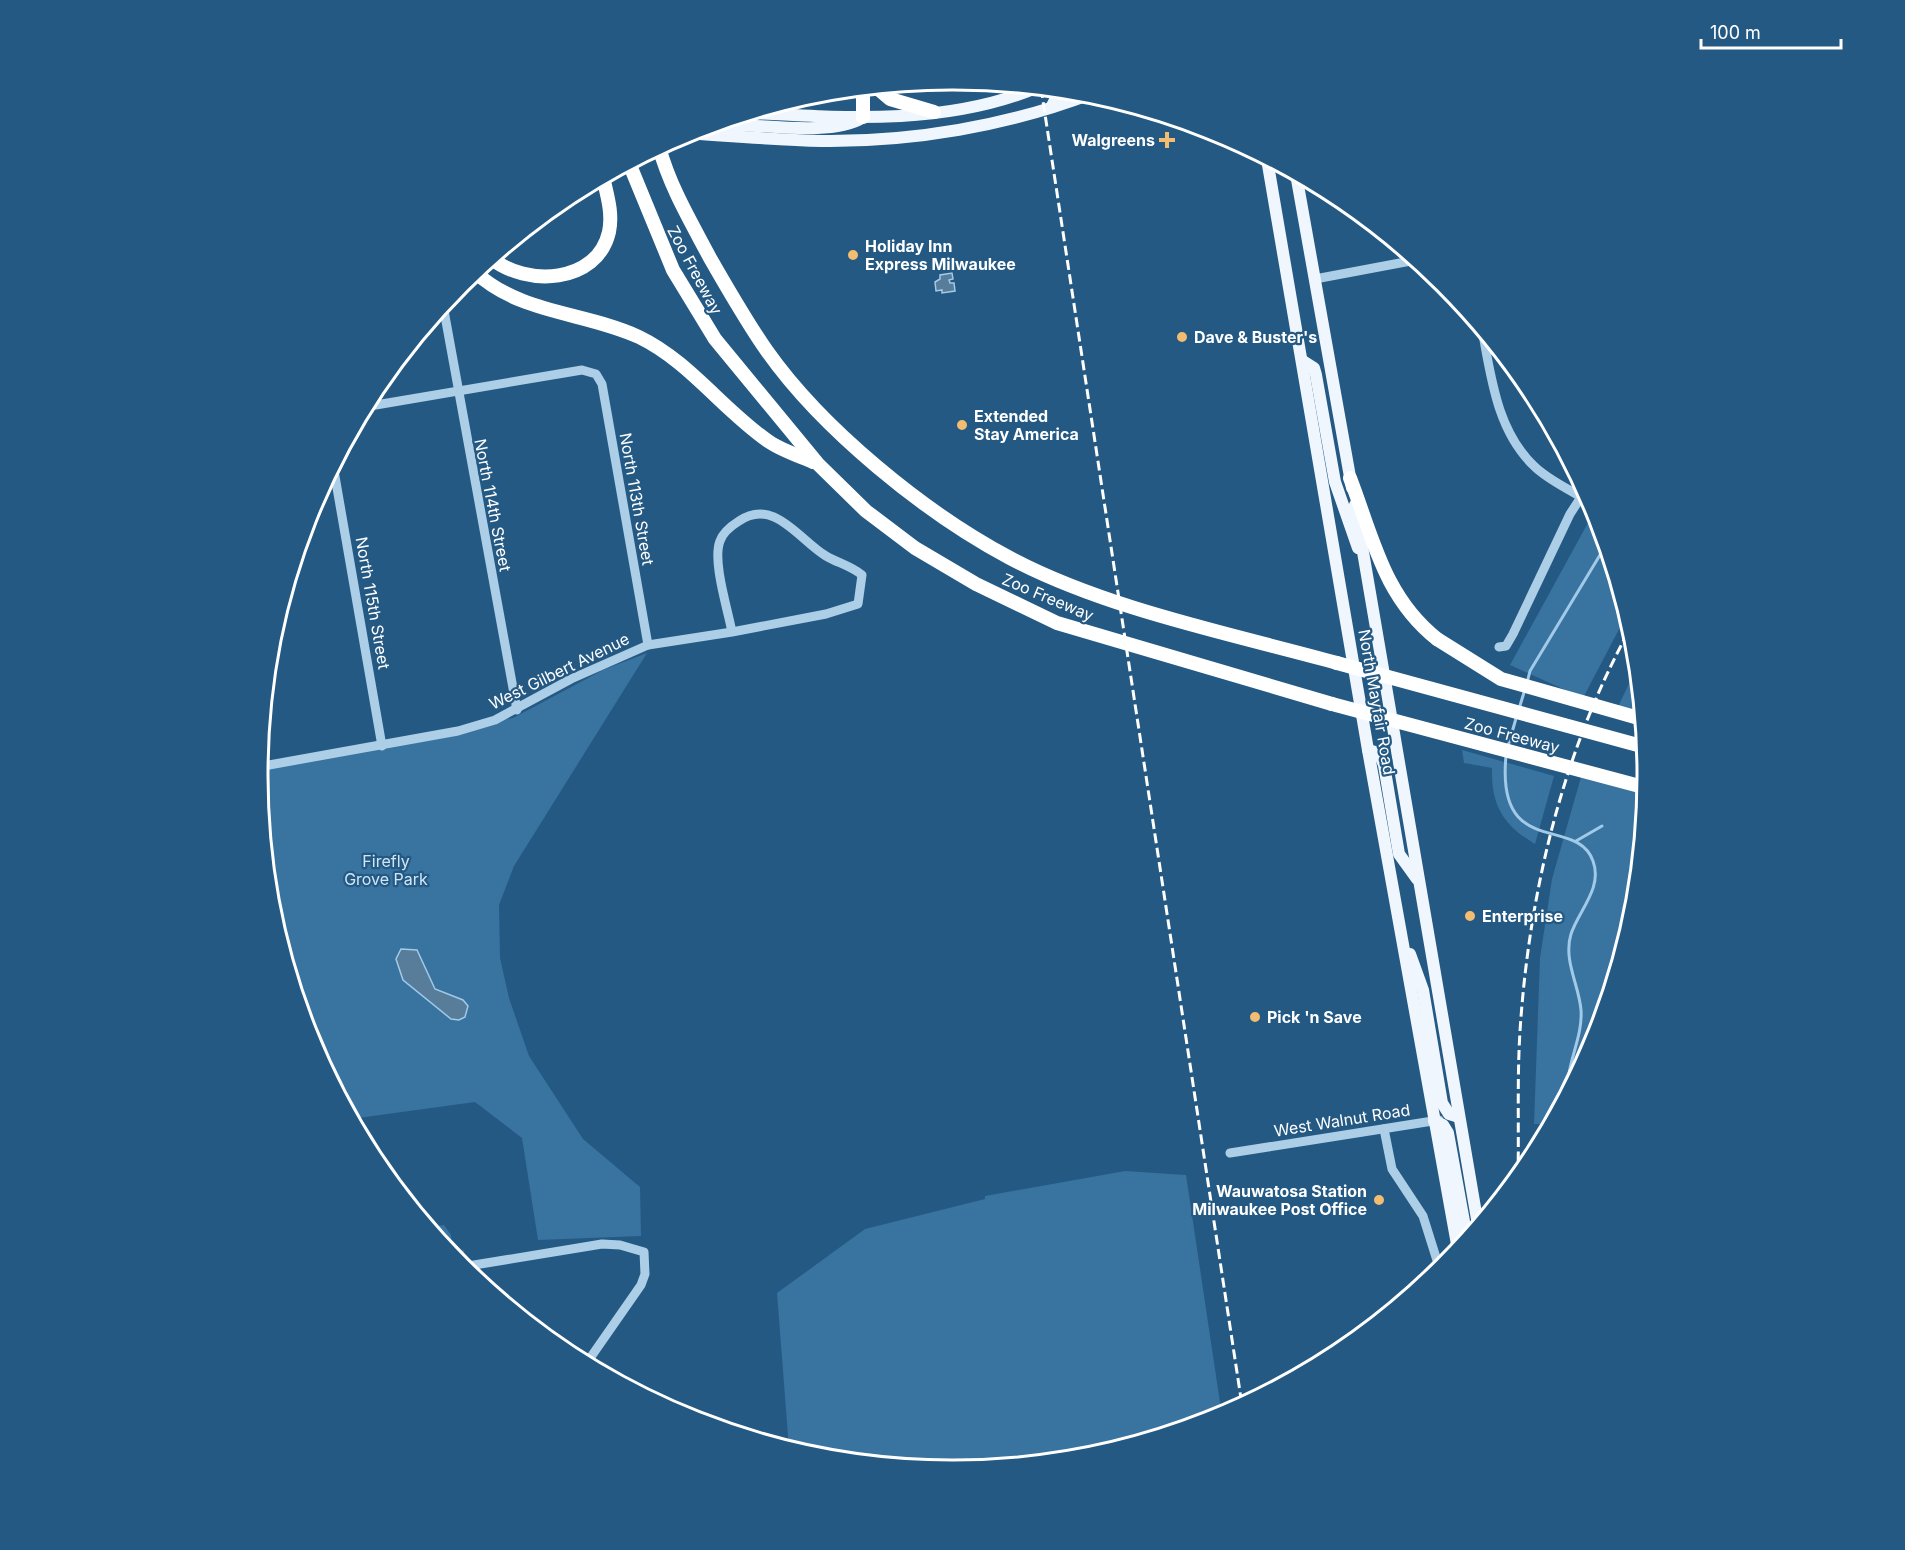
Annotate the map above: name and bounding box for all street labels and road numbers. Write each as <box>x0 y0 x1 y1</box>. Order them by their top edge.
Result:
street label: Zoo Freeway <box>663 222 727 318</box>
street label: North 113th Street <box>615 431 659 567</box>
street label: North 114th Street <box>470 437 516 573</box>
street label: North 115th Street <box>351 535 395 671</box>
street label: Zoo Freeway <box>999 569 1097 625</box>
street label: West Gilbert Avenue <box>486 628 632 714</box>
street label: North Mayfair Road <box>1354 628 1400 776</box>
street label: Zoo Freeway <box>1462 713 1562 757</box>
street label: West Walnut Road <box>1273 1099 1411 1141</box>

